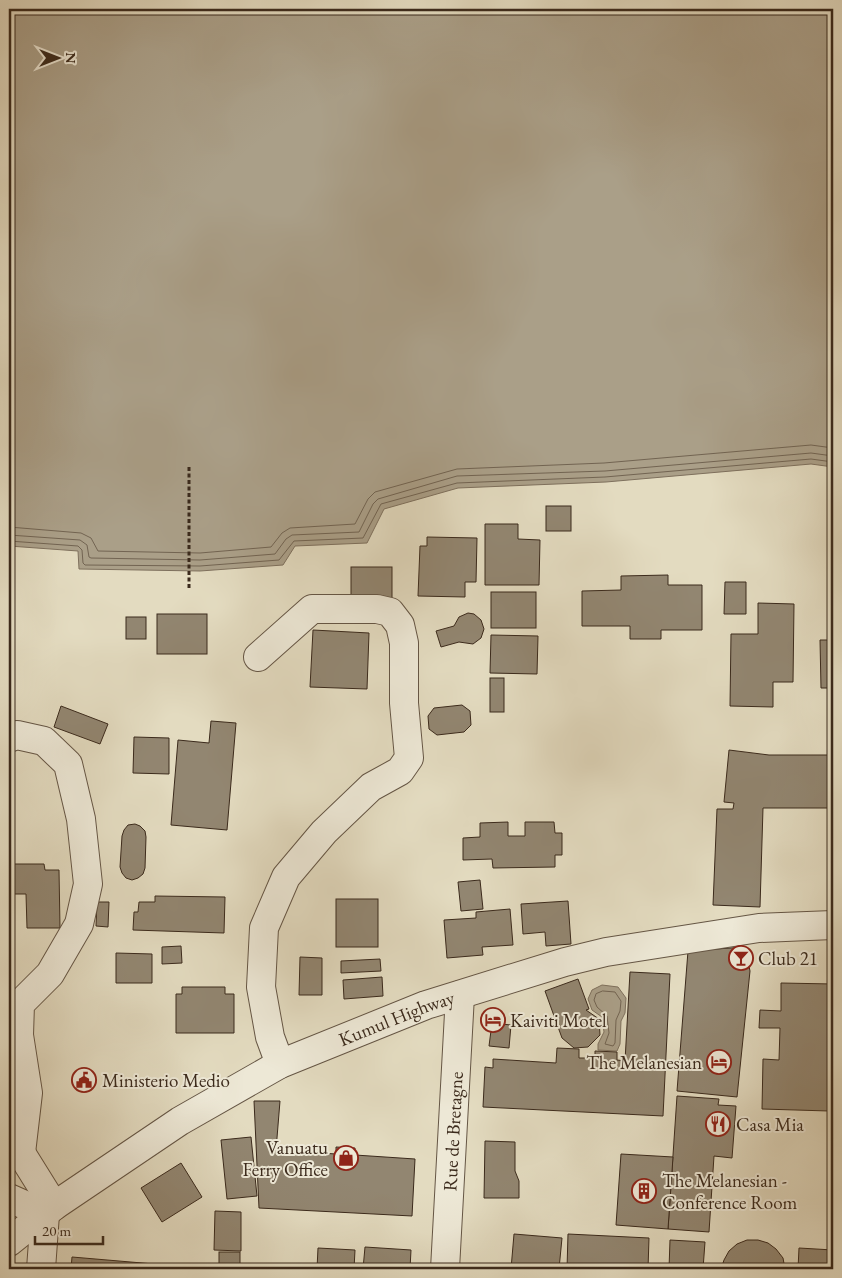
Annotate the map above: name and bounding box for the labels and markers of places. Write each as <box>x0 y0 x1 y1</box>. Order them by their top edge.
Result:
bar icon: Club 21 <box>728 945 754 971</box>
place label: Club 21 <box>758 946 818 971</box>
hotel icon: Kaiviti Motel <box>480 1007 506 1033</box>
place label: Kaiviti Motel <box>510 1008 607 1033</box>
hotel icon: The Melanesian <box>706 1049 732 1075</box>
place label: The Melanesian <box>586 1050 702 1075</box>
public building icon: Ministerio Medio <box>71 1067 97 1093</box>
place label: Ministerio Medio <box>102 1068 230 1093</box>
restaurant icon: Casa Mia <box>705 1111 731 1137</box>
place label: Casa Mia <box>736 1112 804 1137</box>
place label: Vanuatu Ferry Office <box>243 1135 328 1182</box>
shop icon: Vanuatu Ferry Office <box>333 1145 359 1171</box>
place label: The Melanesian - Conference Room <box>662 1168 798 1215</box>
building icon: The Melanesian - Conference Room <box>631 1178 657 1204</box>

